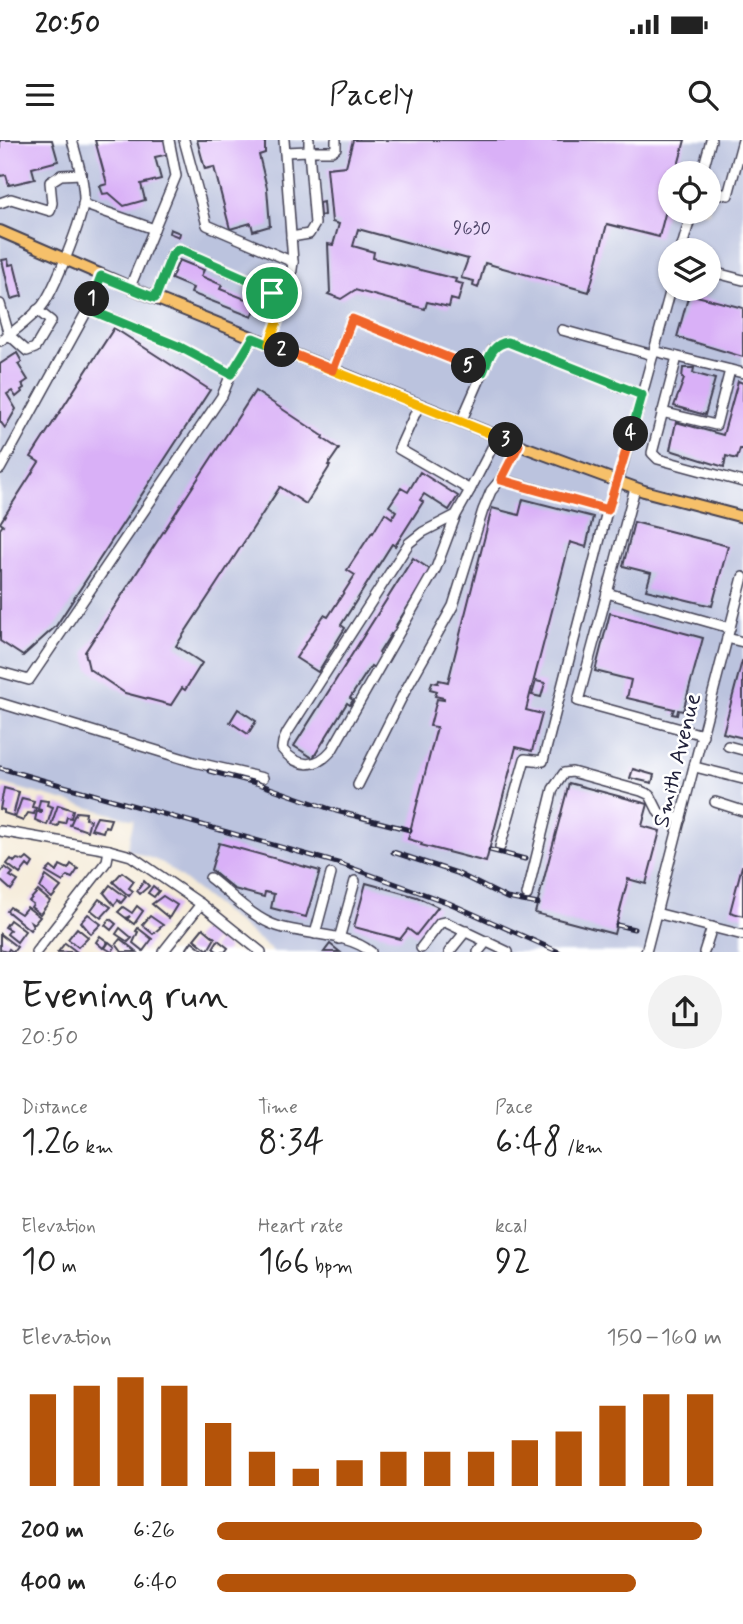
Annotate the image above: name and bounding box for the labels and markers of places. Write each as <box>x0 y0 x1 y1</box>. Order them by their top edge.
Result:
pin <box>242 263 302 323</box>
pin: 1 <box>74 282 110 316</box>
pin: 2 <box>264 332 300 368</box>
pin: 5 <box>452 348 486 384</box>
pin: 4 <box>614 416 648 452</box>
pin: 3 <box>489 422 524 458</box>

